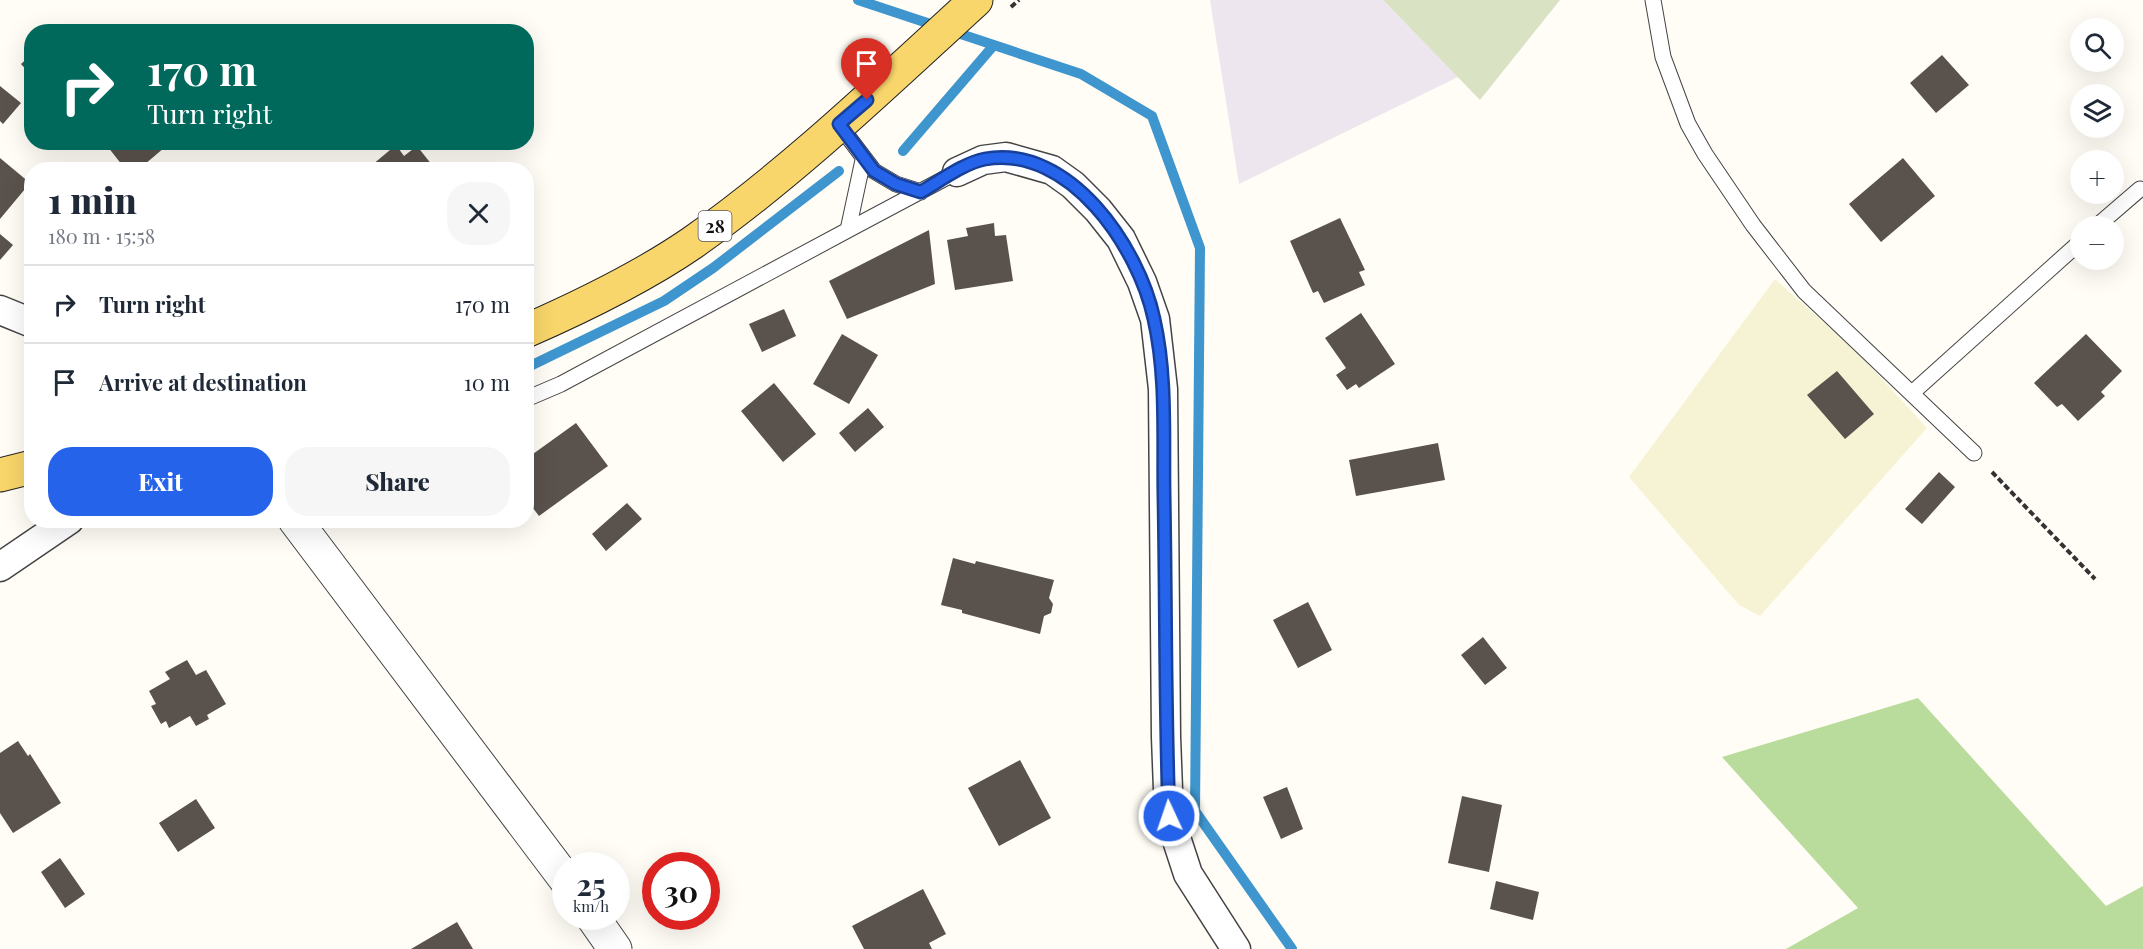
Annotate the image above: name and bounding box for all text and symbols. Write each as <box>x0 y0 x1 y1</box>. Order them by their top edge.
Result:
map controls <box>2070 18 2124 270</box>
button: search <box>2070 18 2124 72</box>
pin <box>841 38 892 100</box>
text: 170 m <box>147 41 257 97</box>
icon: arrive <box>850 47 883 80</box>
icon: right <box>48 48 126 126</box>
button: layers <box>2070 84 2124 138</box>
text: Turn right <box>147 95 272 131</box>
button: + <box>2070 150 2124 204</box>
text: 1 min <box>48 175 137 223</box>
button: close <box>447 182 510 245</box>
road number: 28 <box>698 211 732 241</box>
button: − <box>2070 216 2124 270</box>
text: 180 m · 15:58 <box>48 222 155 249</box>
icon: right <box>48 288 81 321</box>
text: Turn right <box>99 289 205 319</box>
text: 170 m <box>455 289 510 319</box>
icon: arrive <box>48 366 81 399</box>
text: Arrive at destination <box>99 367 307 397</box>
text: 10 m <box>464 367 510 397</box>
button: Exit <box>48 447 273 516</box>
button: Share <box>285 447 510 516</box>
position arrow <box>1137 784 1201 848</box>
speed limit sign: 30 <box>642 852 720 930</box>
text: 25 <box>576 864 606 904</box>
text: km/h <box>573 896 609 916</box>

